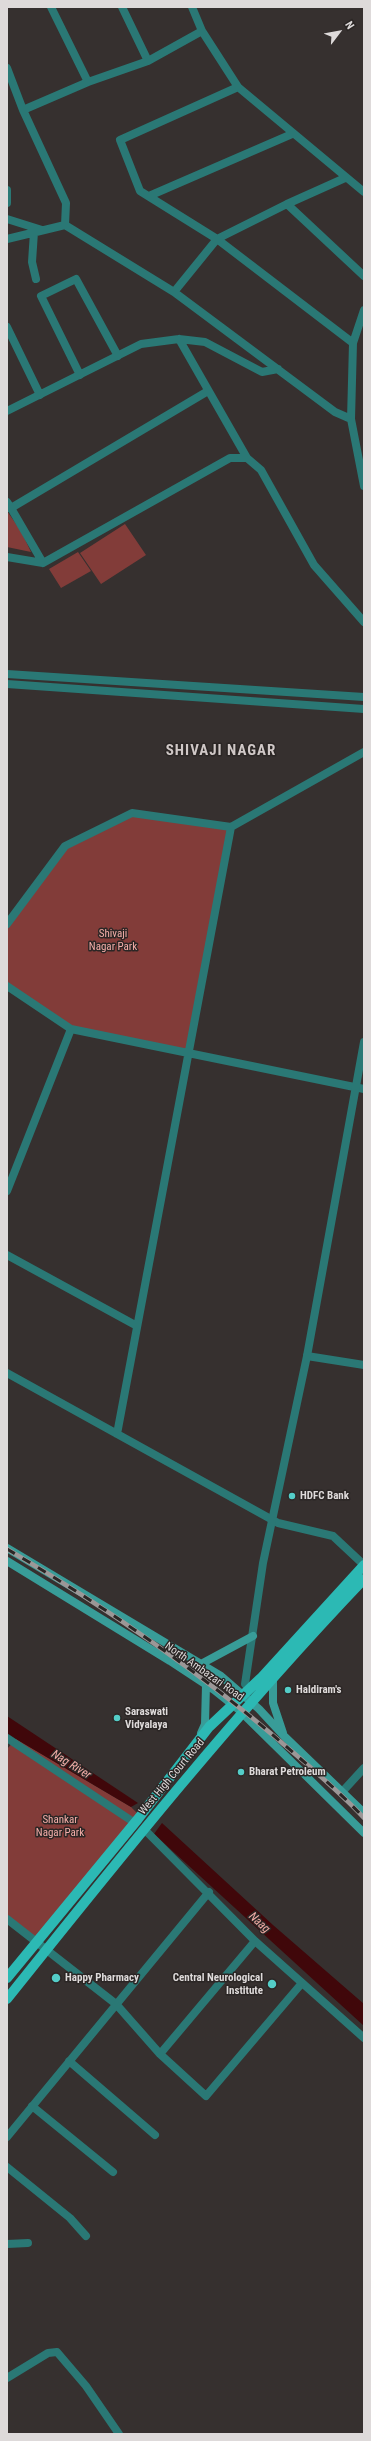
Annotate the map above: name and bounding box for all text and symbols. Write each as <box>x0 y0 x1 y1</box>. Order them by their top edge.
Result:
north arrow <box>319 12 359 52</box>
text: N <box>342 19 357 32</box>
district label: SHIVAJI NAGAR <box>166 742 276 760</box>
park label: Shivaji Nagar Park <box>89 927 137 953</box>
place label: HDFC Bank <box>300 1489 349 1503</box>
marker: HDFC Bank <box>287 1491 297 1501</box>
street label: North Ambazari Road <box>162 1640 246 1704</box>
place label: Haldiram's <box>296 1683 342 1697</box>
marker: Haldiram's <box>283 1685 293 1695</box>
place label: Saraswati Vidyalaya <box>125 1705 168 1731</box>
marker: Saraswati Vidyalaya <box>112 1713 122 1723</box>
street label: West High Court Road <box>136 1736 208 1818</box>
water label: Nag River <box>49 1747 93 1783</box>
place label: Bharat Petroleum <box>249 1765 326 1779</box>
marker: Bharat Petroleum <box>236 1767 246 1777</box>
park label: Shankar Nagar Park <box>36 1813 84 1839</box>
water label: Naag <box>245 1910 273 1936</box>
place label: Happy Pharmacy <box>65 1971 139 1985</box>
place label: Central Neurological Institute <box>173 1971 263 1997</box>
marker: Happy Pharmacy <box>50 1972 62 1984</box>
marker: Central Neurological Institute <box>266 1978 278 1990</box>

